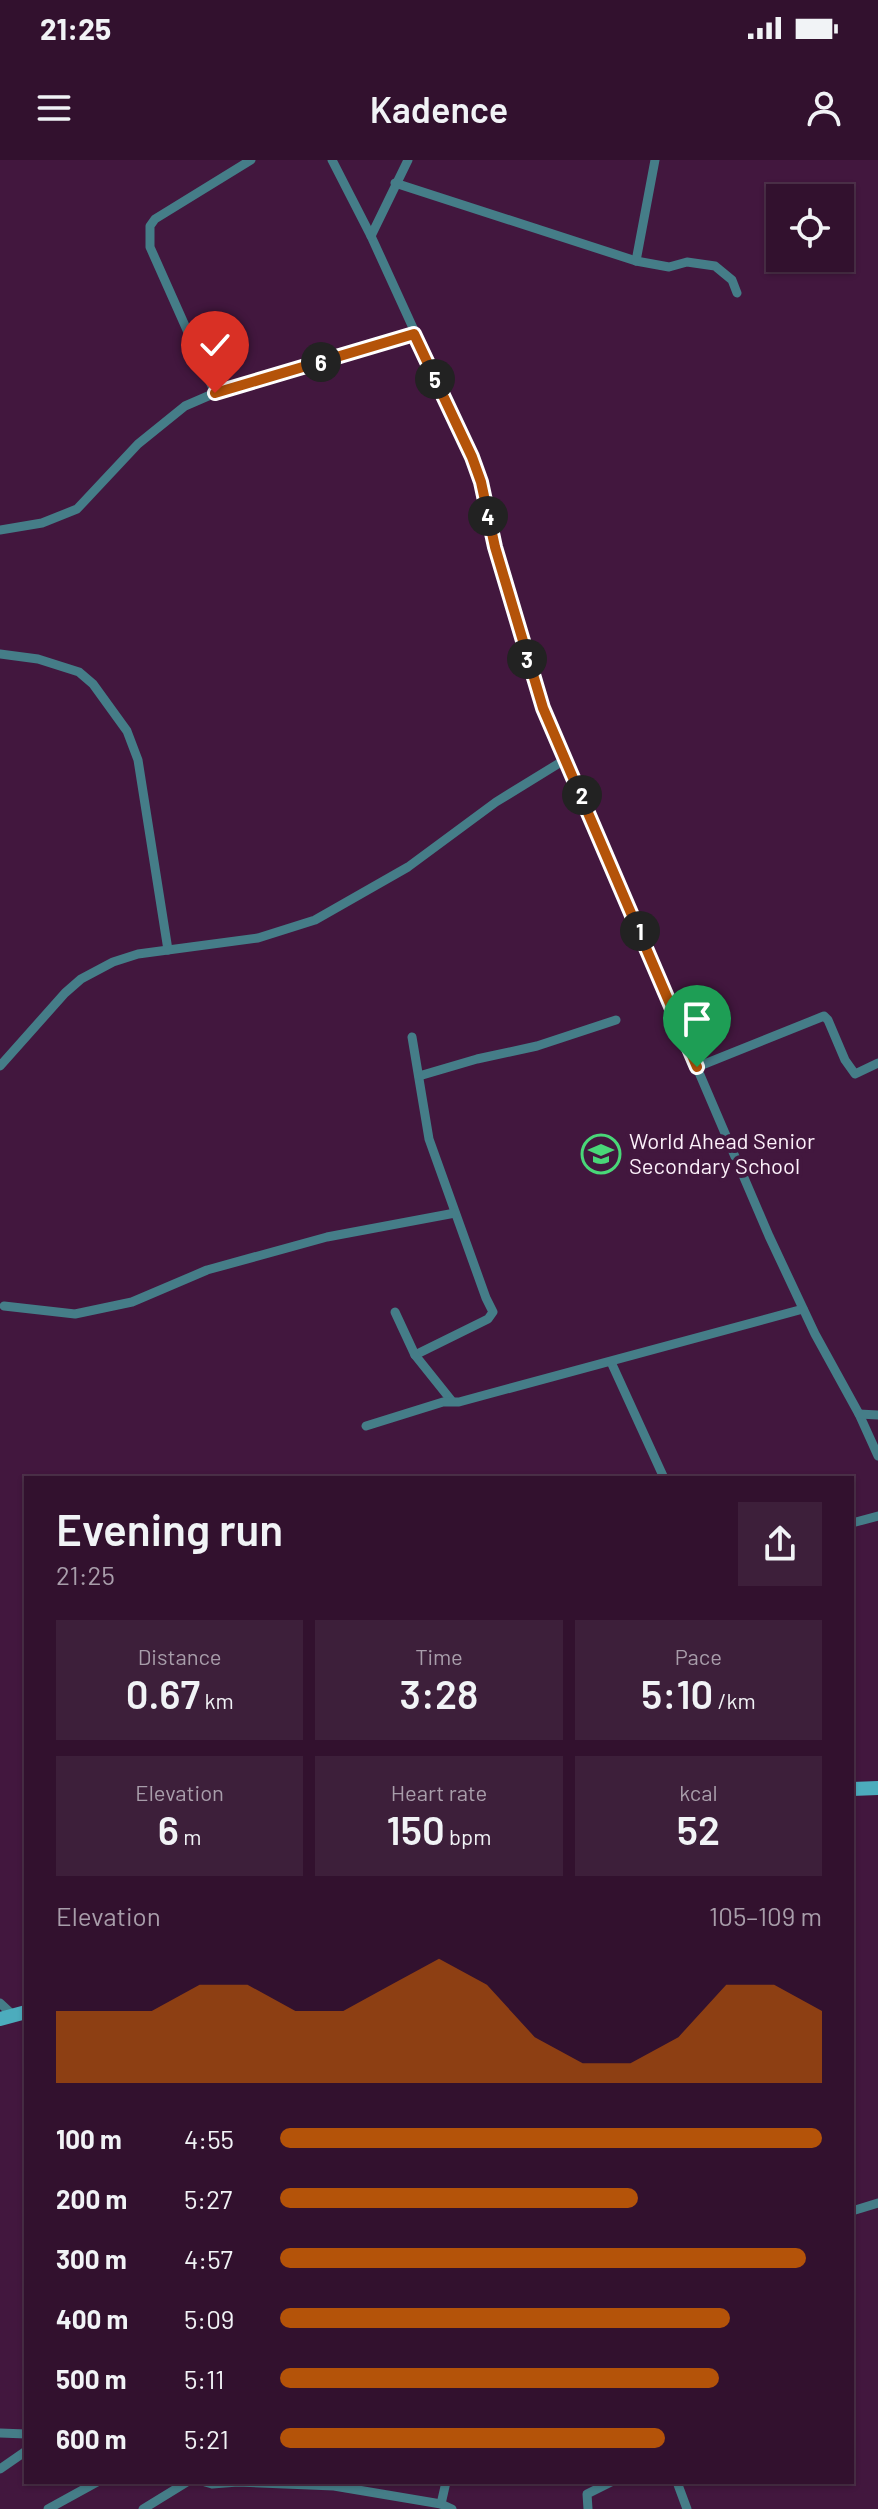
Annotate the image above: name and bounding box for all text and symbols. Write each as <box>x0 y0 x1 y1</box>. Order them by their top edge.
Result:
text: 21:25 <box>40 10 111 46</box>
icon: menu <box>32 86 76 130</box>
icon: person <box>802 86 846 130</box>
text: Kadence <box>370 87 508 130</box>
map controls <box>766 184 854 272</box>
button: locate <box>766 184 854 272</box>
pin <box>181 311 249 393</box>
icon: check <box>193 323 237 367</box>
pin: 6 <box>301 342 341 382</box>
text: 6 <box>315 349 327 375</box>
pin: 5 <box>415 359 455 399</box>
text: 5 <box>429 366 441 392</box>
pin: 4 <box>468 496 508 536</box>
text: 4 <box>481 503 495 529</box>
pin: 3 <box>507 639 547 679</box>
text: 3 <box>521 646 533 672</box>
pin: 2 <box>562 775 602 815</box>
text: 2 <box>576 782 588 808</box>
pin: 1 <box>620 911 660 951</box>
text: 1 <box>636 918 644 944</box>
pin <box>663 985 731 1067</box>
icon: arrive <box>675 997 719 1041</box>
place label: World Ahead Senior Secondary School <box>629 1127 815 1178</box>
school or university icon: World Ahead Senior Secondary School <box>580 1133 622 1175</box>
text: Evening run <box>56 1502 283 1555</box>
button: share <box>738 1502 822 1586</box>
text: 21:25 <box>56 1559 115 1590</box>
text: Distance <box>138 1643 222 1669</box>
text: Time <box>415 1643 463 1669</box>
text: Pace <box>675 1643 722 1669</box>
text: 0.67 <box>126 1669 200 1717</box>
text: 3:28 <box>400 1669 478 1717</box>
text: 5:10 <box>641 1669 713 1717</box>
text: km <box>200 1687 234 1713</box>
text: /km <box>713 1687 756 1713</box>
text: Elevation <box>135 1779 224 1805</box>
text: Heart rate <box>391 1779 487 1805</box>
text: kcal <box>679 1779 718 1805</box>
text: 6 <box>158 1805 179 1853</box>
text: 150 <box>387 1805 445 1853</box>
text: 52 <box>677 1805 720 1853</box>
text: m <box>179 1823 202 1849</box>
text: bpm <box>445 1823 491 1849</box>
text: Elevation <box>56 1900 161 1931</box>
text: 105–109 m <box>709 1900 822 1931</box>
text: 100 m <box>56 2123 122 2154</box>
text: 4:55 <box>184 2123 234 2154</box>
text: 200 m <box>56 2183 127 2214</box>
text: 5:27 <box>184 2183 232 2214</box>
text: 300 m <box>56 2243 127 2274</box>
text: 4:57 <box>184 2243 233 2274</box>
text: 400 m <box>56 2303 128 2334</box>
text: 5:09 <box>184 2303 234 2334</box>
text: 500 m <box>56 2363 127 2394</box>
text: 5:11 <box>184 2363 224 2394</box>
text: 600 m <box>56 2423 127 2454</box>
text: 5:21 <box>184 2423 229 2454</box>

